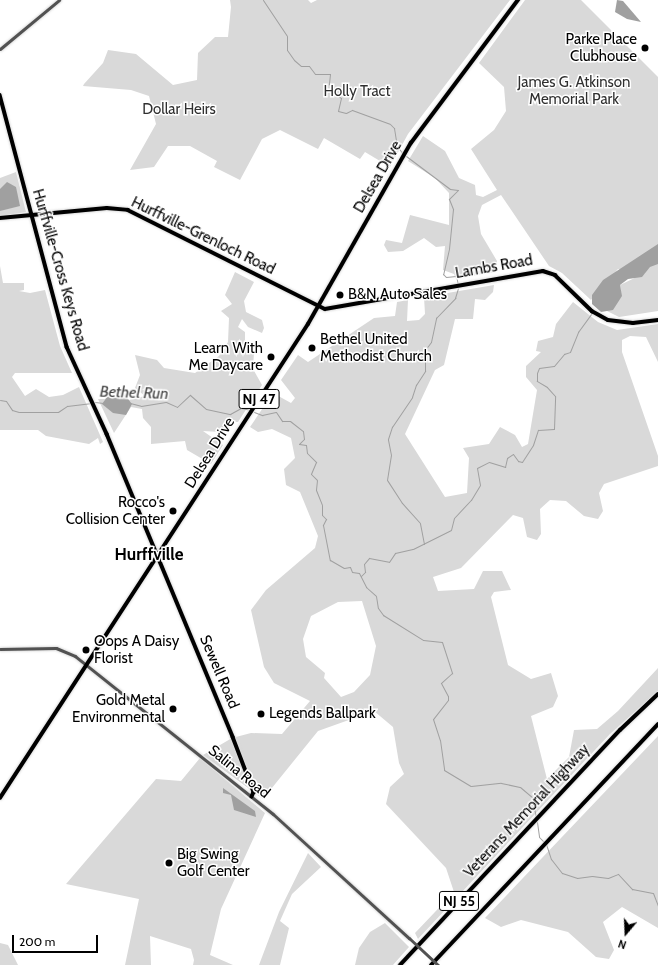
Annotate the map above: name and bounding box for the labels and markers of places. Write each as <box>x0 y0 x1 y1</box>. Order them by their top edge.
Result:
place label: Parke Place Clubhouse <box>566 30 637 65</box>
marker: Parke Place Clubhouse <box>640 43 650 53</box>
place label: B&N Auto Sales <box>348 286 447 304</box>
marker: B&N Auto Sales <box>335 290 345 300</box>
place label: Bethel United Methodist Church <box>320 330 432 365</box>
place label: Learn With Me Daycare <box>189 339 263 374</box>
marker: Bethel United Methodist Church <box>307 343 317 353</box>
marker: Learn With Me Daycare <box>266 352 276 362</box>
place label: Rocco's Collision Center <box>66 493 165 528</box>
marker: Rocco's Collision Center <box>168 506 178 516</box>
place label: Oops A Daisy Florist <box>94 632 179 667</box>
marker: Oops A Daisy Florist <box>81 645 91 655</box>
place label: Gold Metal Environmental <box>72 691 165 726</box>
marker: Gold Metal Environmental <box>168 704 178 714</box>
place label: Legends Ballpark <box>269 705 376 723</box>
marker: Legends Ballpark <box>256 709 266 719</box>
place label: Big Swing Golf Center <box>177 845 250 880</box>
marker: Big Swing Golf Center <box>164 858 174 868</box>

